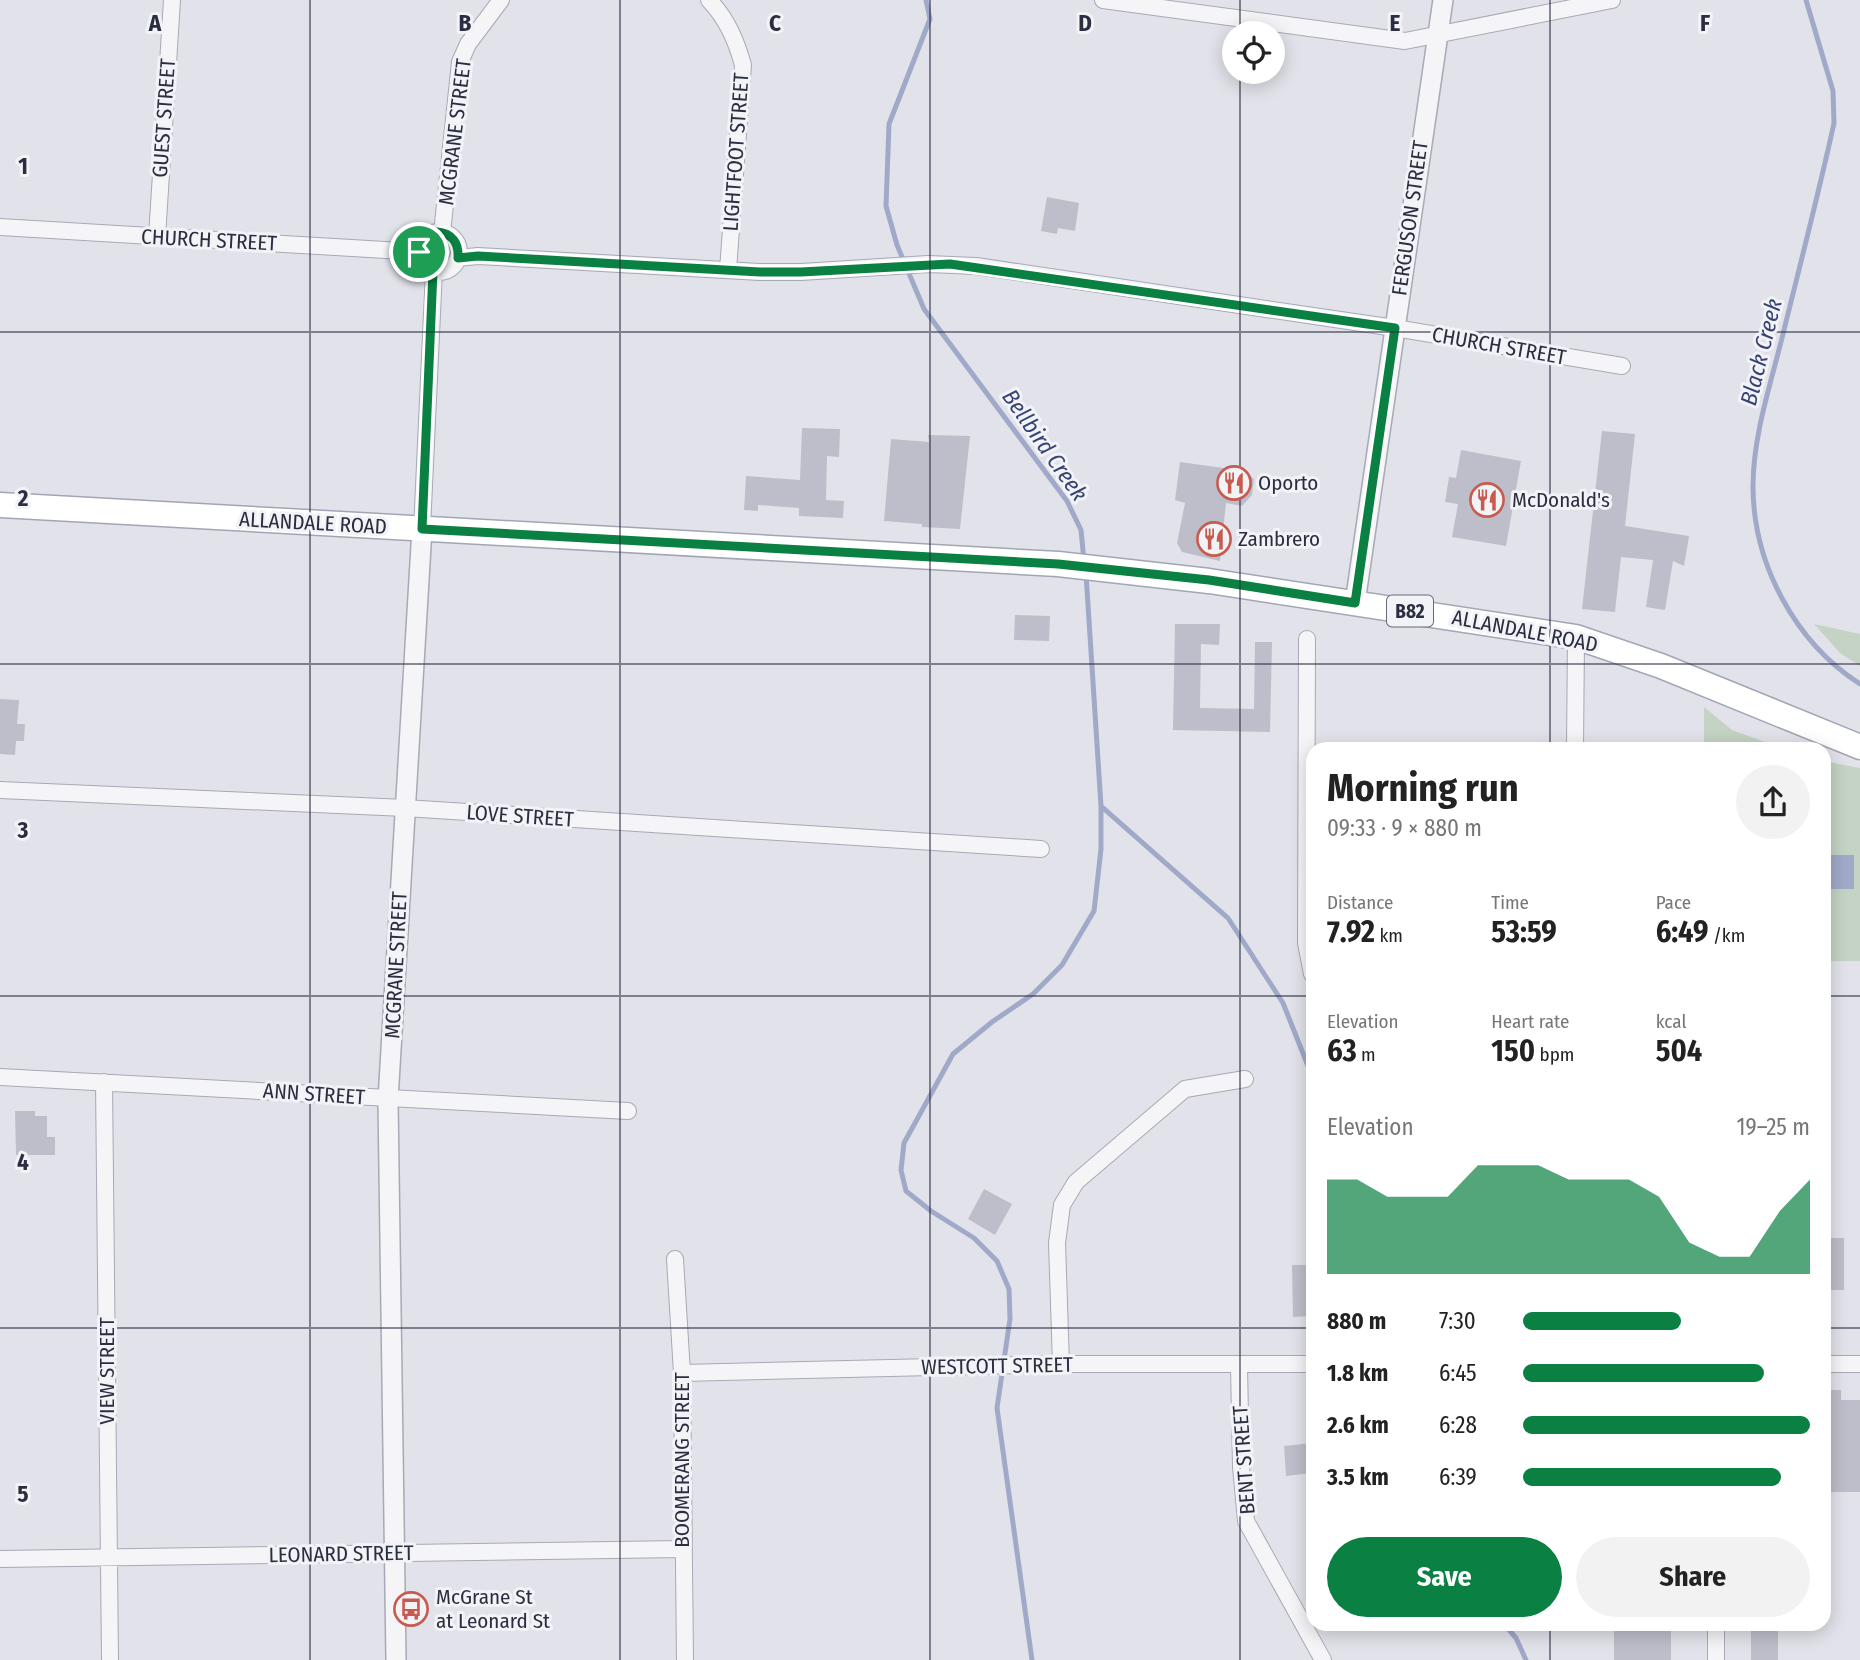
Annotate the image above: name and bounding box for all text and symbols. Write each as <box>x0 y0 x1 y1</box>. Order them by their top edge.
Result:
text: A <box>148 9 162 37</box>
text: B <box>459 9 472 37</box>
text: C <box>769 9 781 37</box>
text: D <box>1078 9 1092 37</box>
text: E <box>1390 9 1401 37</box>
text: F <box>1700 9 1710 37</box>
map controls <box>1222 21 1285 84</box>
button: locate <box>1222 21 1285 84</box>
street label: GUEST STREET <box>147 57 181 178</box>
street label: MCGRANE STREET <box>433 57 477 207</box>
street label: LIGHTFOOT STREET <box>717 72 755 232</box>
street label: FERGUSON STREET <box>1386 138 1434 297</box>
text: 1 <box>18 152 28 180</box>
pin <box>389 222 449 282</box>
street label: CHURCH STREET <box>140 223 278 257</box>
icon: arrive <box>400 233 438 271</box>
water label: Black Creek <box>1734 296 1788 408</box>
street label: CHURCH STREET <box>1430 321 1568 371</box>
water label: Bellbird Creek <box>996 384 1094 506</box>
restaurant icon: Oporto <box>1215 464 1253 502</box>
place label: Oporto <box>1258 470 1318 496</box>
restaurant icon: McDonald's <box>1468 481 1506 519</box>
text: 2 <box>17 484 29 512</box>
place label: McDonald's <box>1512 487 1610 513</box>
street label: ALLANDALE ROAD <box>238 506 388 540</box>
restaurant icon: Zambrero <box>1195 520 1233 558</box>
place label: Zambrero <box>1238 526 1320 552</box>
road number: B82 <box>1387 596 1433 626</box>
street label: ALLANDALE ROAD <box>1450 604 1600 658</box>
text: Morning run <box>1327 765 1519 811</box>
button: share <box>1736 765 1810 839</box>
street label: LOVE STREET <box>465 799 575 833</box>
text: 09:33 · 9 × 880 m <box>1327 814 1482 842</box>
text: 3 <box>17 816 29 844</box>
street label: MCGRANE STREET <box>379 890 413 1039</box>
text: Distance <box>1327 891 1394 914</box>
text: Time <box>1491 891 1529 914</box>
text: Pace <box>1656 891 1691 914</box>
text: 7.92 <box>1327 914 1375 950</box>
text: 53:59 <box>1491 914 1557 950</box>
text: 6:49 <box>1656 914 1708 950</box>
text: km <box>1375 924 1403 947</box>
text: /km <box>1708 924 1745 947</box>
text: Elevation <box>1327 1010 1399 1033</box>
text: Heart rate <box>1491 1010 1569 1033</box>
text: kcal <box>1656 1010 1686 1033</box>
text: 63 <box>1327 1033 1357 1069</box>
text: 150 <box>1491 1033 1535 1069</box>
text: 504 <box>1656 1033 1702 1069</box>
text: m <box>1357 1043 1376 1066</box>
text: bpm <box>1535 1043 1574 1066</box>
street label: ANN STREET <box>262 1077 366 1111</box>
text: Elevation <box>1327 1113 1414 1141</box>
text: 19–25 m <box>1737 1113 1810 1141</box>
text: 4 <box>17 1148 29 1176</box>
text: 880 m <box>1327 1307 1386 1335</box>
text: 7:30 <box>1439 1307 1476 1335</box>
street label: VIEW STREET <box>94 1317 120 1425</box>
street label: WESTCOTT STREET <box>921 1352 1073 1380</box>
text: 1.8 km <box>1327 1359 1388 1387</box>
text: 6:45 <box>1439 1359 1477 1387</box>
street label: BOOMERANG STREET <box>669 1372 695 1548</box>
street label: BENT STREET <box>1227 1404 1261 1515</box>
text: 2.6 km <box>1327 1411 1389 1439</box>
text: 6:28 <box>1439 1411 1477 1439</box>
text: 3.5 km <box>1327 1463 1389 1491</box>
text: 6:39 <box>1439 1463 1477 1491</box>
text: 5 <box>17 1480 29 1508</box>
button: Save <box>1327 1537 1562 1617</box>
button: Share <box>1576 1537 1810 1617</box>
street label: LEONARD STREET <box>268 1540 414 1568</box>
place label: McGrane St at Leonard St <box>436 1584 550 1634</box>
bus stop icon: McGrane St at Leonard St <box>392 1590 430 1628</box>

